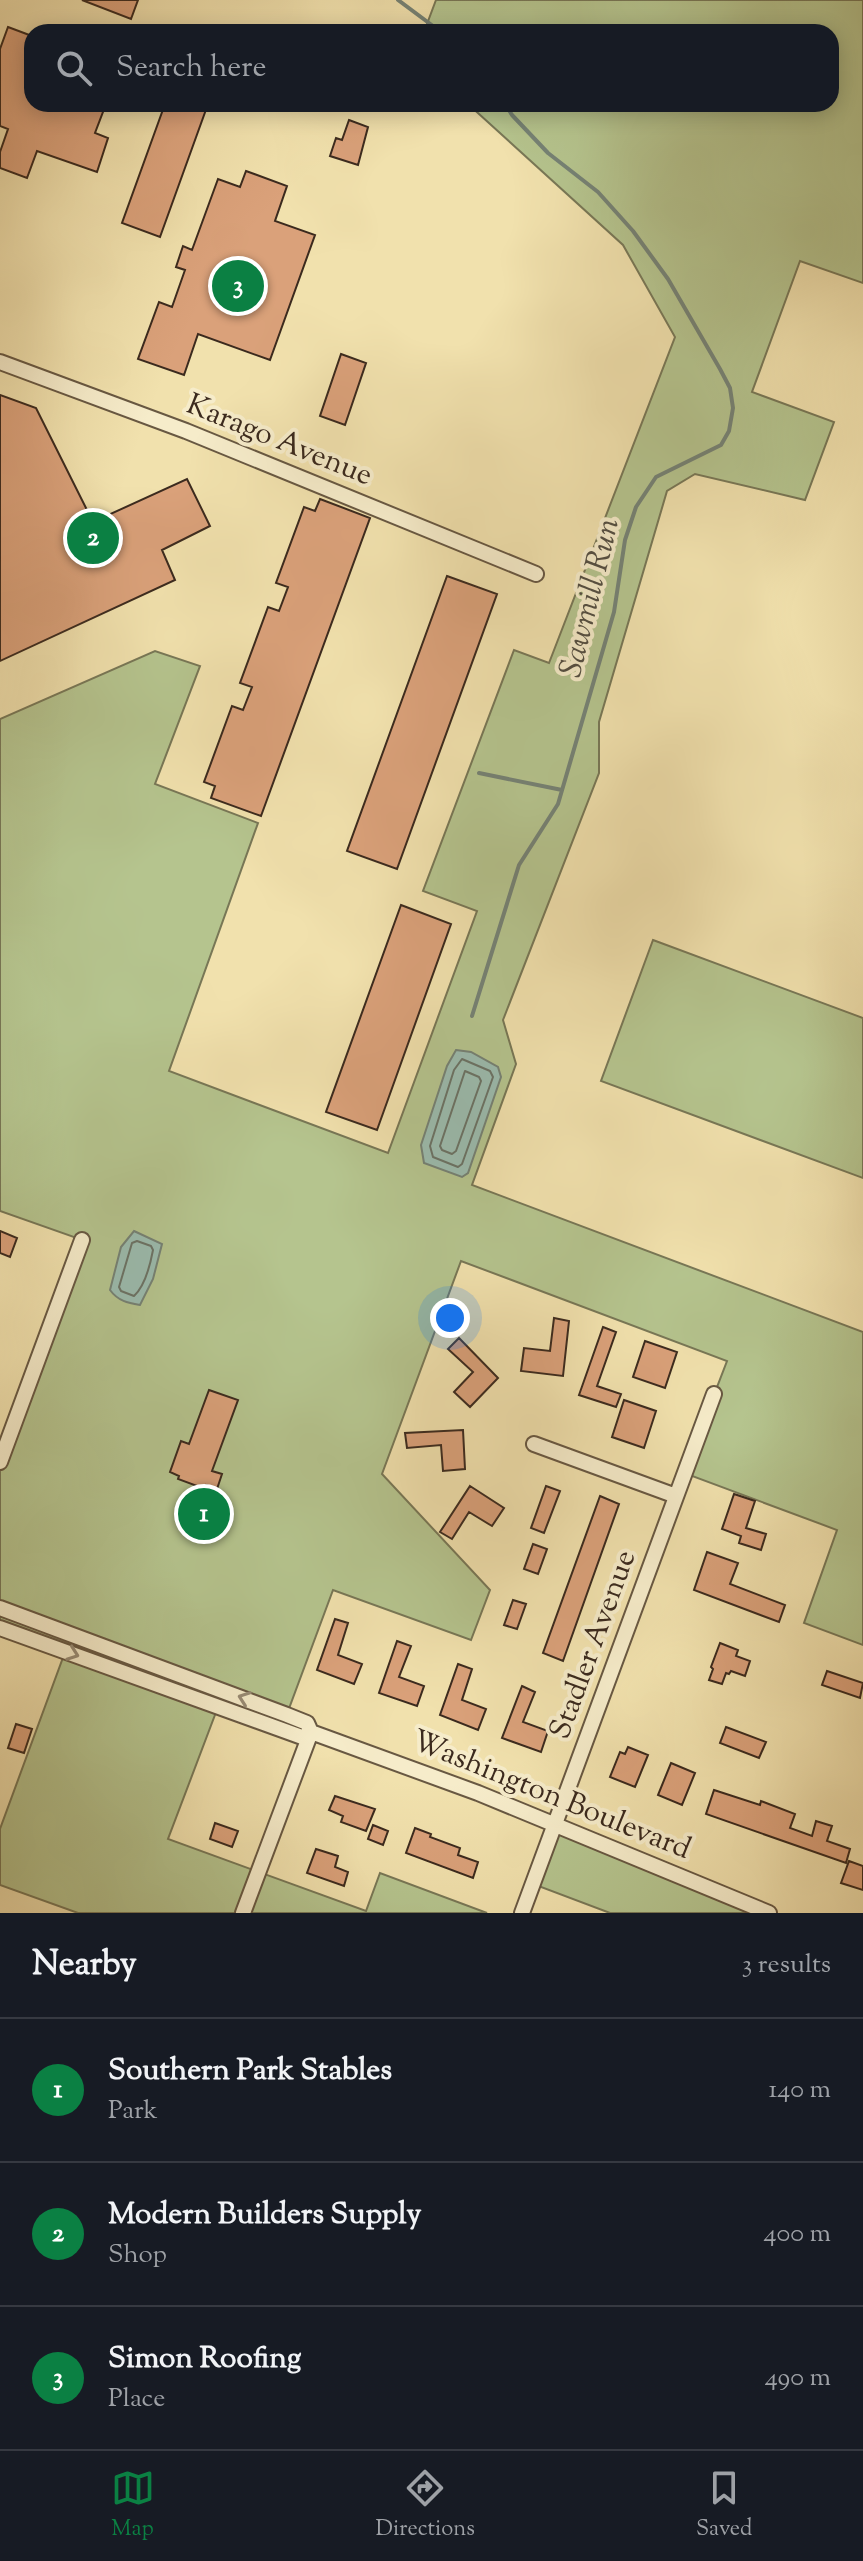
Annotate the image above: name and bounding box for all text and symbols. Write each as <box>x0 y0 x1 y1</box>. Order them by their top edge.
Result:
search box <box>24 24 839 112</box>
icon: search <box>52 46 96 90</box>
text: Search here <box>116 47 266 90</box>
pin: 3 <box>212 256 264 316</box>
street label: Karago Avenue <box>179 384 379 498</box>
pin: 2 <box>67 508 119 568</box>
water label: Sawmill Run <box>549 513 633 682</box>
your location <box>430 1298 470 1338</box>
pin: 1 <box>178 1484 230 1544</box>
street label: Stadler Avenue <box>540 1544 648 1746</box>
one-way arrow <box>65 1645 79 1661</box>
one-way arrow <box>238 1691 252 1708</box>
street label: Washington Boulevard <box>405 1720 697 1872</box>
text: Nearby <box>32 1941 137 1990</box>
text: 3 results <box>742 1947 831 1984</box>
text: Southern Park Stables <box>108 2050 392 2093</box>
text: 1 <box>54 2072 62 2109</box>
text: 140 m <box>768 2072 831 2109</box>
text: Park <box>108 2093 158 2130</box>
text: Modern Builders Supply <box>108 2194 421 2237</box>
text: 2 <box>52 2216 64 2253</box>
text: 400 m <box>764 2216 831 2253</box>
text: Shop <box>108 2237 167 2274</box>
text: Simon Roofing <box>108 2338 301 2381</box>
text: 3 <box>53 2360 63 2397</box>
text: 490 m <box>765 2360 831 2397</box>
text: Place <box>108 2381 165 2418</box>
tab: Map <box>111 2466 155 2546</box>
tab: Directions <box>376 2466 475 2546</box>
tab: Saved <box>696 2466 752 2546</box>

